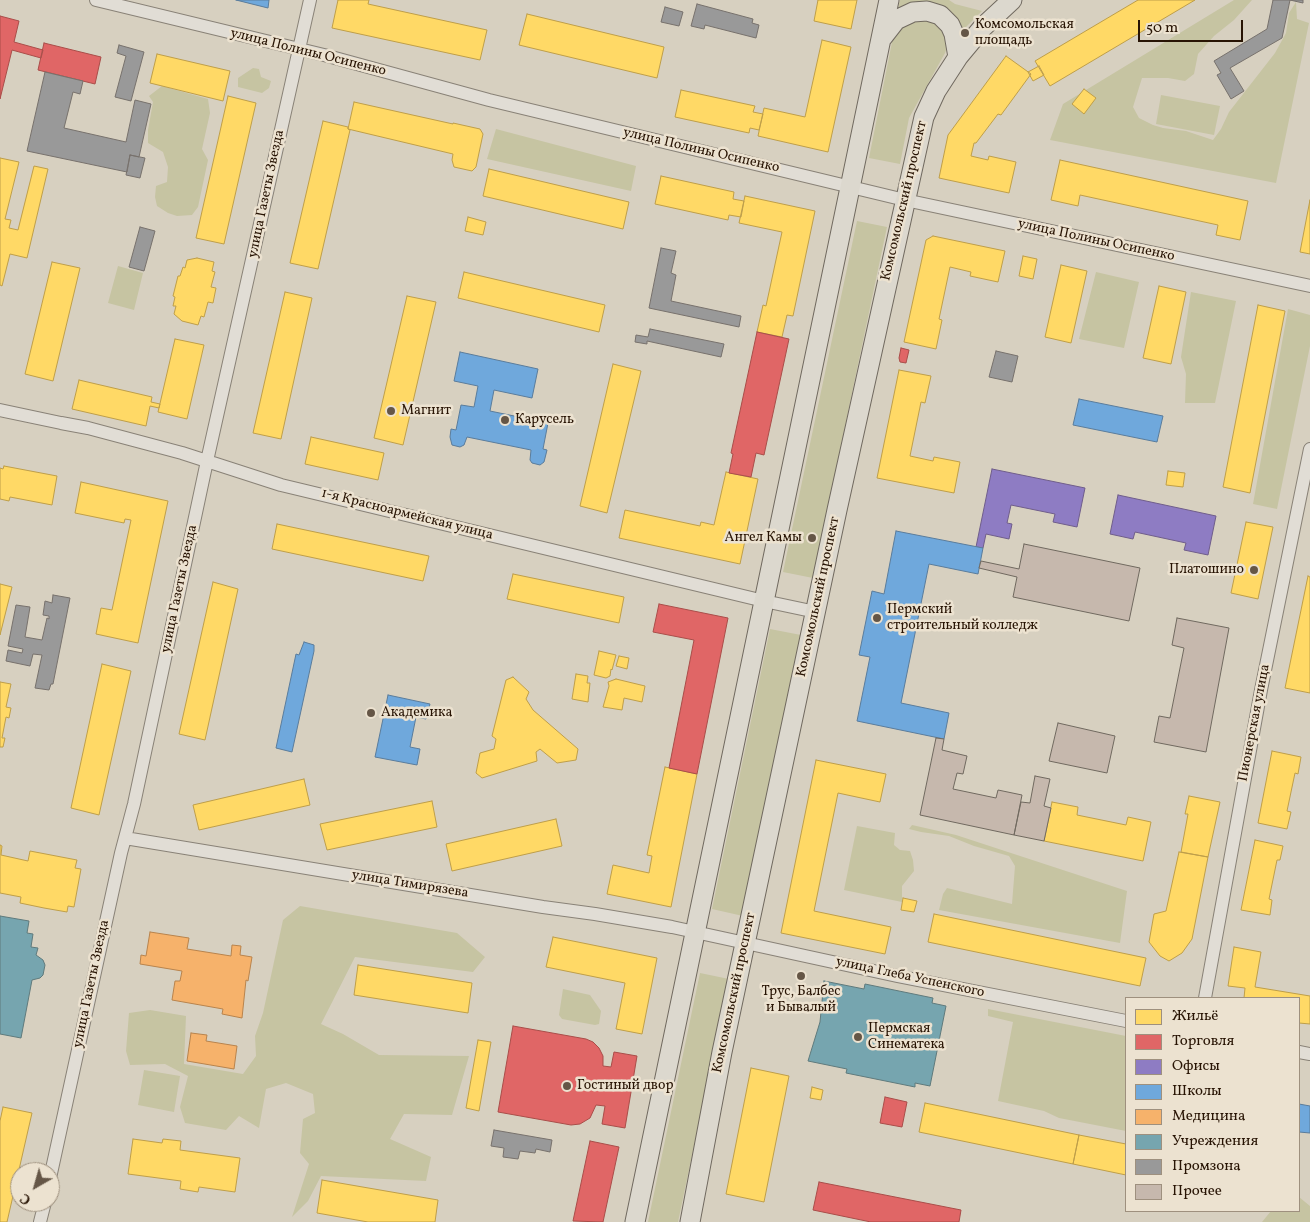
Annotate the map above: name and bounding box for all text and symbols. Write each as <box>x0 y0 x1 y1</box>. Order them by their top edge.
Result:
scale bar <box>1140 10 1245 42</box>
place label: Комсомольская площадь <box>975 17 1074 49</box>
text: 50 m <box>1146 18 1178 39</box>
street label: улица Полины Осипенко <box>228 25 388 81</box>
marker: Комсомольская площадь <box>959 27 971 39</box>
street label: Комсомольский проспект <box>878 119 932 283</box>
street label: улица Полины Осипенко <box>621 125 781 177</box>
street label: улица Газеты Звезда <box>245 128 289 260</box>
street label: улица Полины Осипенко <box>1016 216 1176 266</box>
place label: Магнит <box>401 403 451 419</box>
marker: Магнит <box>385 405 397 417</box>
place label: Карусель <box>515 412 574 428</box>
marker: Карусель <box>499 414 511 426</box>
street label: 1-я Красноармейская улица <box>319 485 495 545</box>
street label: Комсомольский проспект <box>794 515 844 679</box>
street label: улица Газеты Звезда <box>158 523 202 655</box>
place label: Ангел Камы <box>725 530 802 546</box>
marker: Ангел Камы <box>806 532 818 544</box>
place label: Платошино <box>1169 562 1244 578</box>
marker: Платошино <box>1248 564 1260 576</box>
place label: Пермский строительный колледж <box>887 602 1038 634</box>
marker: Пермский строительный колледж <box>871 612 883 624</box>
street label: Пионерская улица <box>1235 663 1275 783</box>
place label: Академика <box>381 705 452 721</box>
marker: Академика <box>365 707 377 719</box>
street label: улица Тимирязева <box>350 867 470 903</box>
street label: Комсомольский проспект <box>710 911 760 1075</box>
street label: улица Газеты Звезда <box>70 918 114 1050</box>
street label: улица Глеба Успенского <box>834 954 986 1002</box>
marker: Трус, Балбес и Бывалый <box>795 970 807 982</box>
place label: Трус, Балбес и Бывалый <box>761 984 841 1016</box>
legend <box>1125 997 1300 1212</box>
text: Жильё <box>1172 1006 1218 1027</box>
place label: Пермская Синематека <box>868 1021 945 1054</box>
marker: Пермская Синематека <box>852 1031 864 1043</box>
text: Торговля <box>1172 1031 1234 1052</box>
text: Офисы <box>1172 1056 1220 1077</box>
place label: Гостиный двор <box>577 1078 673 1094</box>
marker: Гостиный двор <box>561 1080 573 1092</box>
text: Школы <box>1172 1081 1222 1102</box>
text: Медицина <box>1172 1106 1245 1127</box>
text: Учреждения <box>1172 1131 1258 1152</box>
text: Промзона <box>1172 1156 1241 1177</box>
north arrow <box>10 1162 60 1212</box>
text: Прочее <box>1172 1181 1222 1202</box>
text: С <box>17 1188 35 1209</box>

